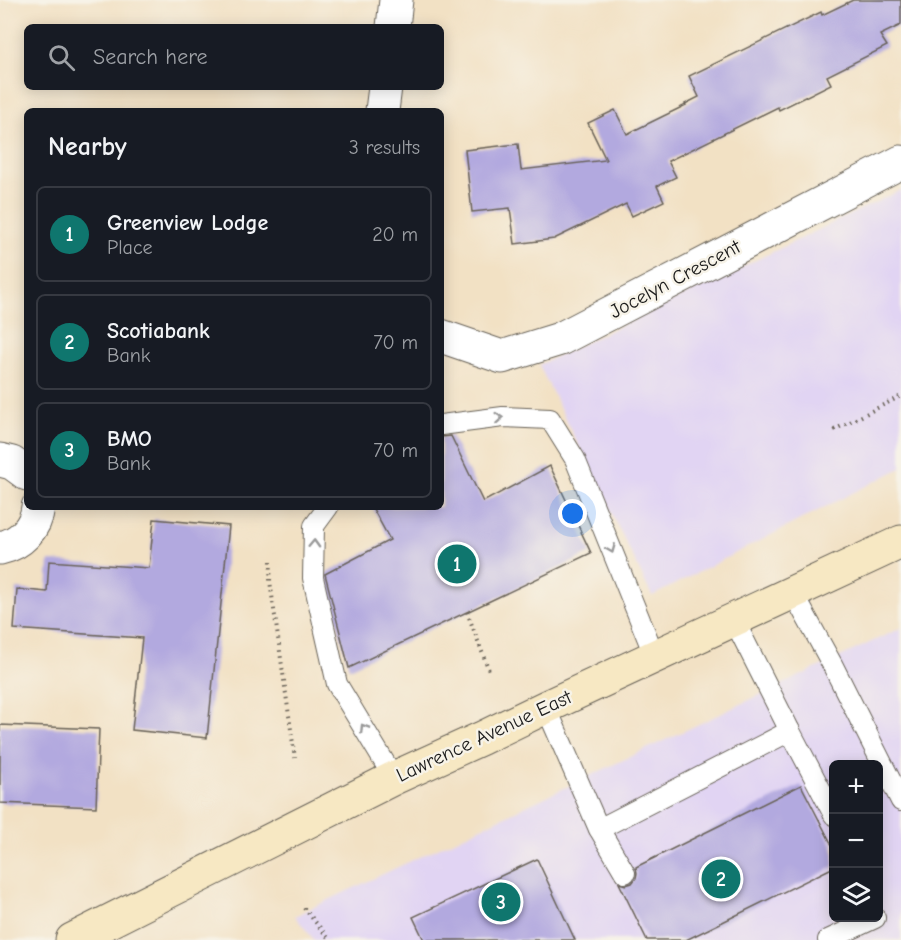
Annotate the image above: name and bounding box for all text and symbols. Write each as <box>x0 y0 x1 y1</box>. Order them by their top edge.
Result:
search box <box>24 24 444 90</box>
icon: search <box>45 41 78 74</box>
text: Search here <box>93 44 208 70</box>
text: Nearby <box>48 132 127 162</box>
text: 3 results <box>349 136 420 159</box>
text: Greenview Lodge <box>107 210 268 236</box>
text: 1 <box>66 223 73 246</box>
text: 20 m <box>372 223 418 246</box>
street label: Jocelyn Crescent <box>606 234 746 323</box>
text: Place <box>107 236 153 259</box>
text: Scotiabank <box>107 318 210 344</box>
text: 2 <box>65 331 74 354</box>
text: 70 m <box>373 331 418 354</box>
text: Bank <box>107 344 150 367</box>
one-way arrow <box>494 412 504 425</box>
text: BMO <box>107 426 152 452</box>
text: 3 <box>65 439 74 462</box>
text: 70 m <box>373 439 418 462</box>
text: Bank <box>107 452 150 475</box>
your location <box>558 499 587 528</box>
one-way arrow <box>307 539 320 548</box>
pin: 1 <box>438 542 476 586</box>
one-way arrow <box>604 543 616 554</box>
street label: Lawrence Avenue East <box>393 685 577 787</box>
one-way arrow <box>360 724 372 734</box>
map controls <box>829 760 883 922</box>
button: + <box>829 760 883 814</box>
button: − <box>829 814 883 868</box>
pin: 2 <box>702 856 740 902</box>
button: layers <box>829 868 883 922</box>
pin: 3 <box>482 880 520 924</box>

